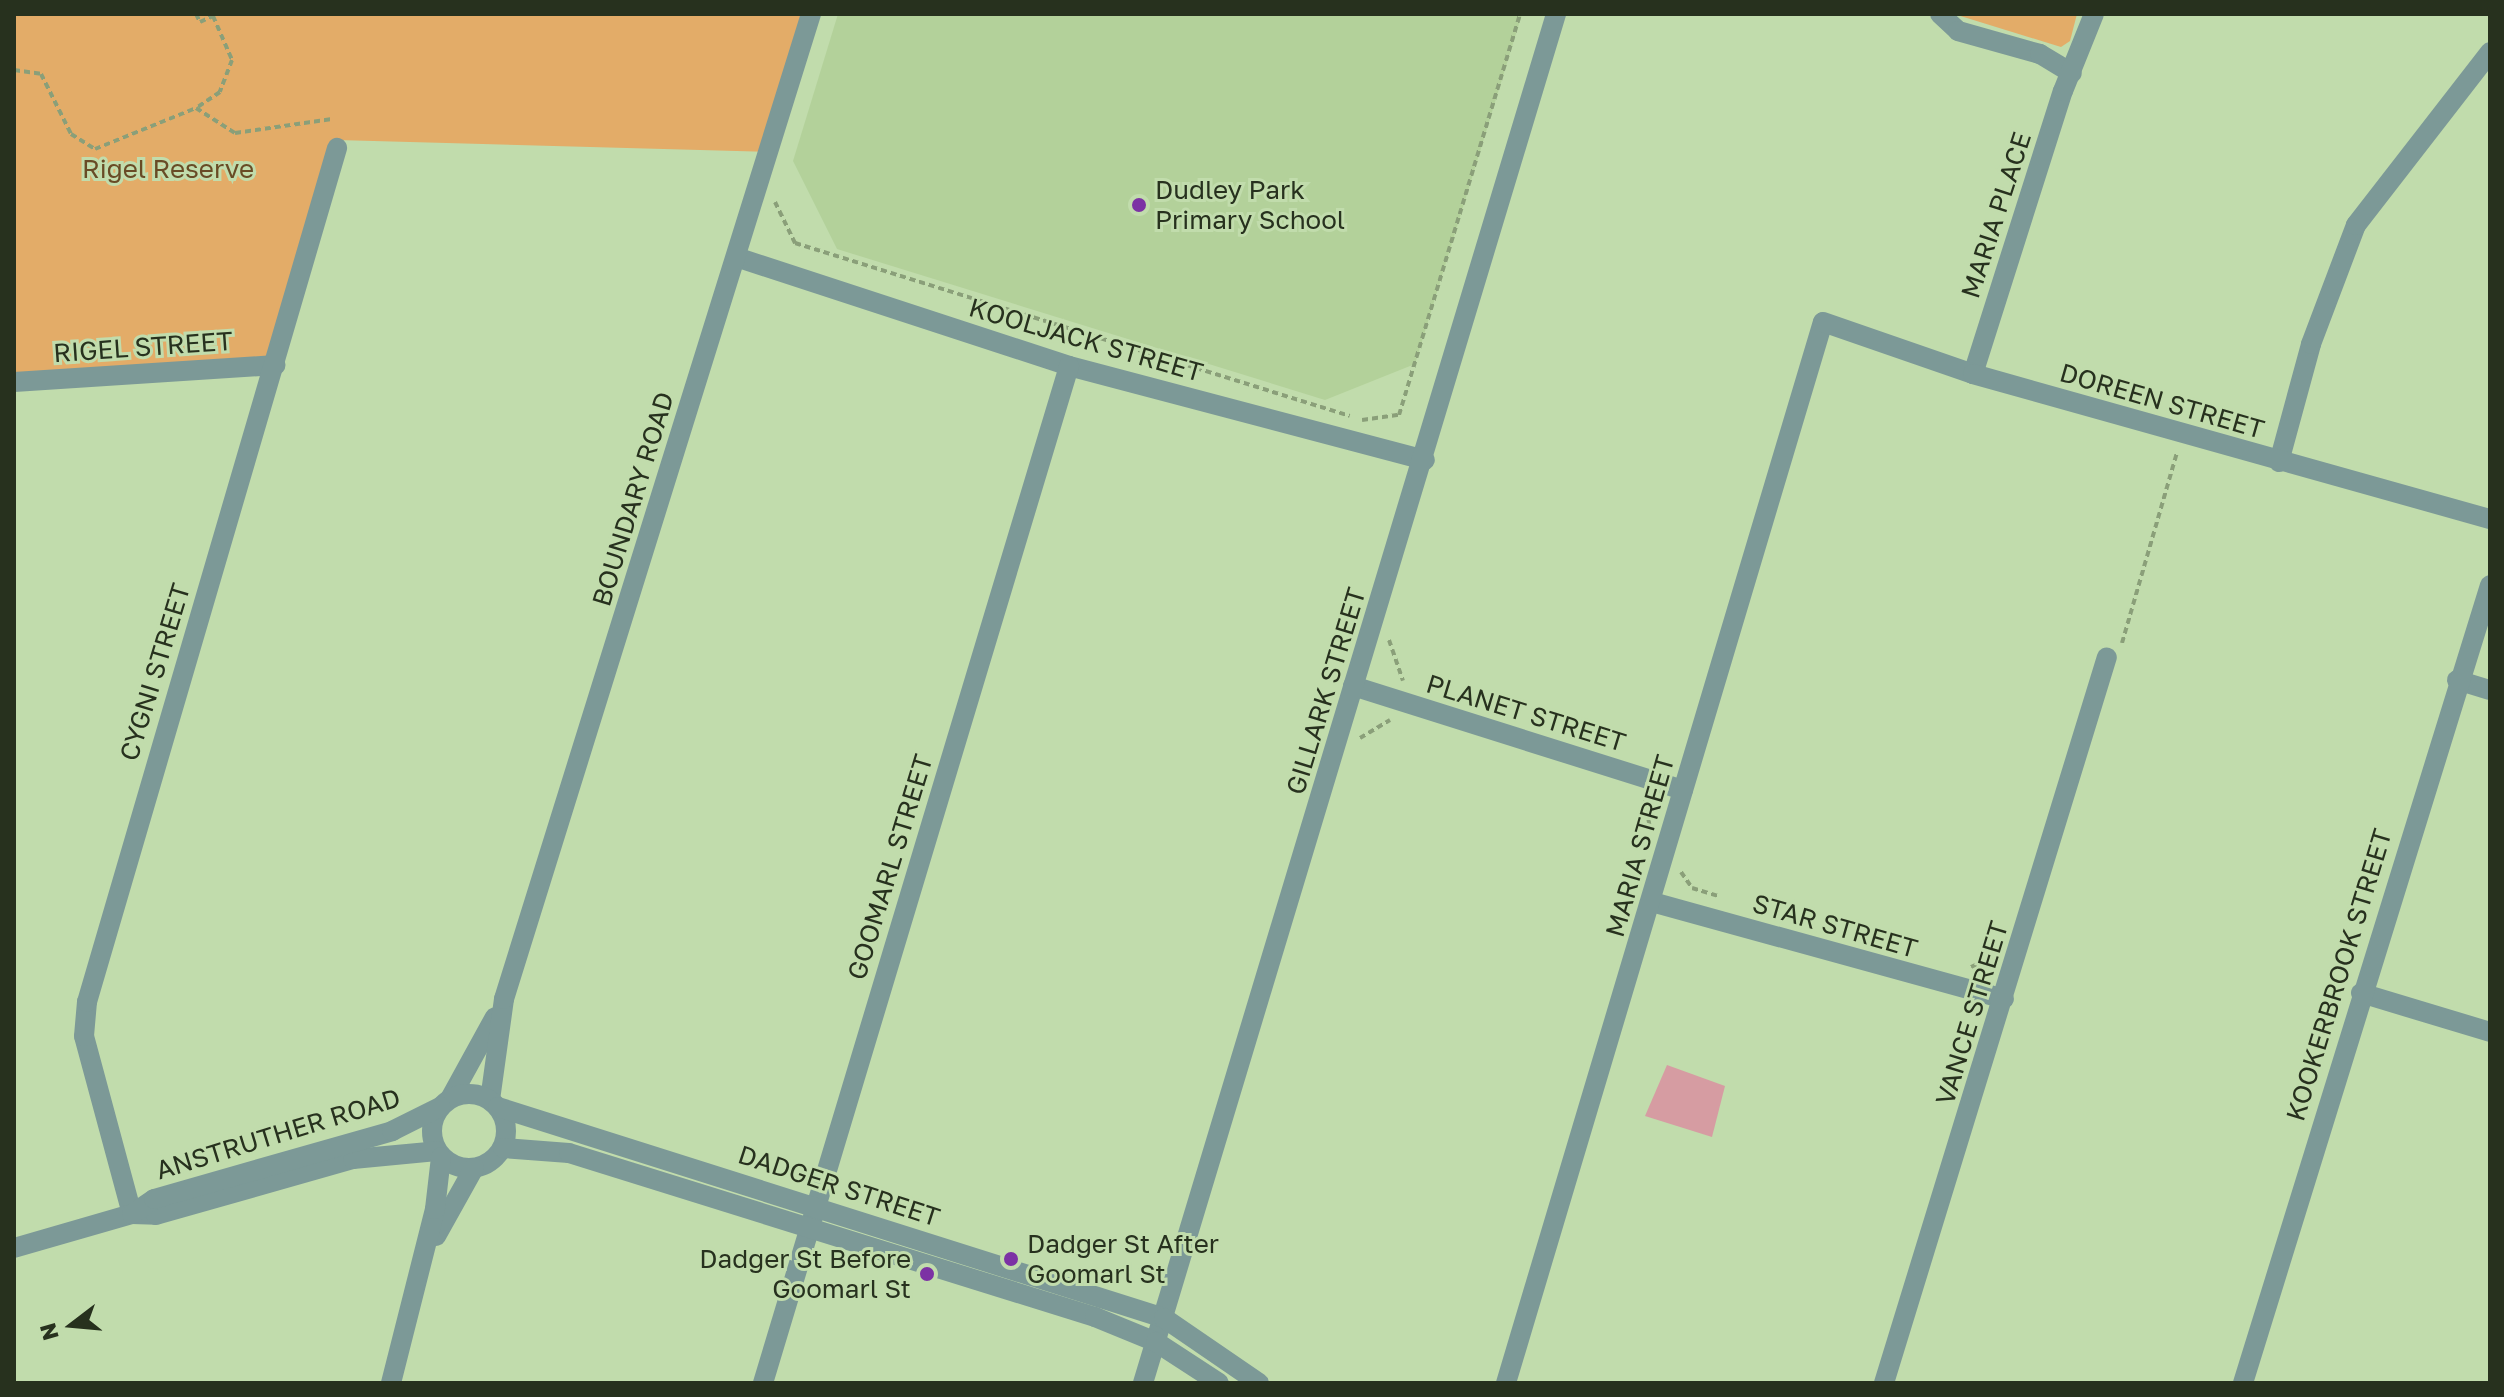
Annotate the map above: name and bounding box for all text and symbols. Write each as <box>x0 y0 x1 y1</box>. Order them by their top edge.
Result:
street label: MARIA PLACE <box>1954 128 2038 302</box>
park label: Rigel Reserve <box>82 153 254 185</box>
place label: Dudley Park Primary School <box>1155 174 1345 236</box>
marker: Dudley Park Primary School <box>1130 196 1148 214</box>
street label: KOOLJACK STREET <box>965 292 1207 388</box>
street label: RIGEL STREET <box>52 325 234 369</box>
street label: DOREEN STREET <box>2056 357 2268 445</box>
street label: BOUNDARY ROAD <box>586 388 680 610</box>
street label: CYGNI STREET <box>113 580 197 764</box>
street label: GILLARK STREET <box>1280 584 1372 798</box>
street label: PLANET STREET <box>1423 668 1629 758</box>
street label: GOOMARL STREET <box>841 751 939 983</box>
street label: MARIA STREET <box>1599 751 1681 941</box>
street label: KOOKERBROOK STREET <box>2280 825 2398 1125</box>
street label: STAR STREET <box>1749 888 1921 964</box>
street label: VANCE STREET <box>1929 917 2015 1109</box>
street label: ANSTRUTHER ROAD <box>152 1082 404 1186</box>
street label: DADGER STREET <box>734 1139 944 1233</box>
place label: Dadger St After Goomarl St <box>1027 1228 1219 1290</box>
place label: Dadger St Before Goomarl St <box>699 1243 911 1304</box>
marker: Dadger St After Goomarl St <box>1002 1250 1020 1268</box>
marker: Dadger St Before Goomarl St <box>918 1265 936 1283</box>
north arrow <box>32 1285 112 1365</box>
text: N <box>33 1320 64 1344</box>

